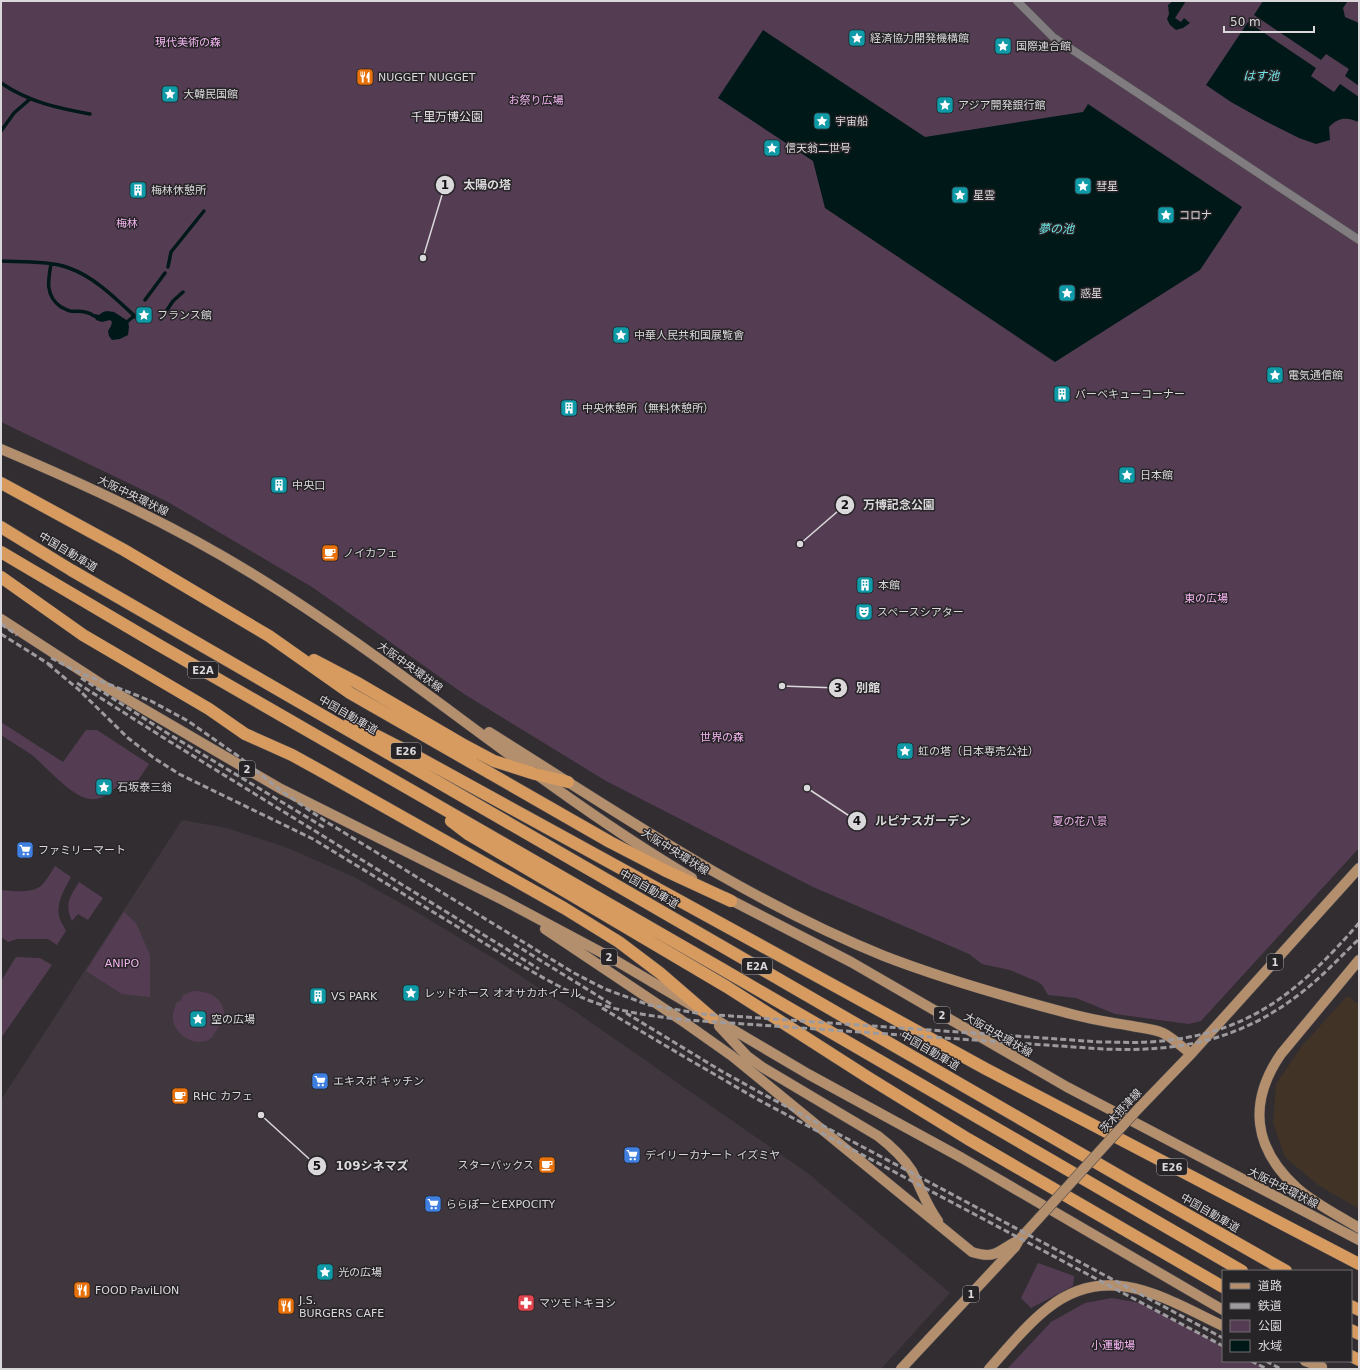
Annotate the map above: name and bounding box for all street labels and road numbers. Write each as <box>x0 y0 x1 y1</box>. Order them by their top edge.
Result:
street label: 大阪中央環状線 <box>96 473 170 519</box>
street label: 中国自動車道 <box>36 529 100 575</box>
street label: 大阪中央環状線 <box>375 639 445 695</box>
road number: E2A <box>188 662 218 678</box>
street label: 中国自動車道 <box>316 693 380 737</box>
road number: E26 <box>391 743 421 759</box>
road number: 2 <box>239 761 255 777</box>
street label: 大阪中央環状線 <box>639 826 711 878</box>
street label: 中国自動車道 <box>617 867 681 911</box>
road number: 2 <box>601 949 617 965</box>
road number: 1 <box>1267 954 1283 970</box>
road number: E2A <box>742 958 772 974</box>
road number: 2 <box>934 1007 950 1023</box>
street label: 大阪中央環状線 <box>961 1010 1035 1060</box>
street label: 中国自動車道 <box>898 1029 962 1073</box>
street label: 茨木摂津線 <box>1097 1086 1145 1136</box>
road number: E26 <box>1157 1159 1187 1175</box>
street label: 大阪中央環状線 <box>1246 1165 1320 1211</box>
street label: 中国自動車道 <box>1178 1191 1242 1235</box>
road number: 1 <box>963 1286 979 1302</box>

